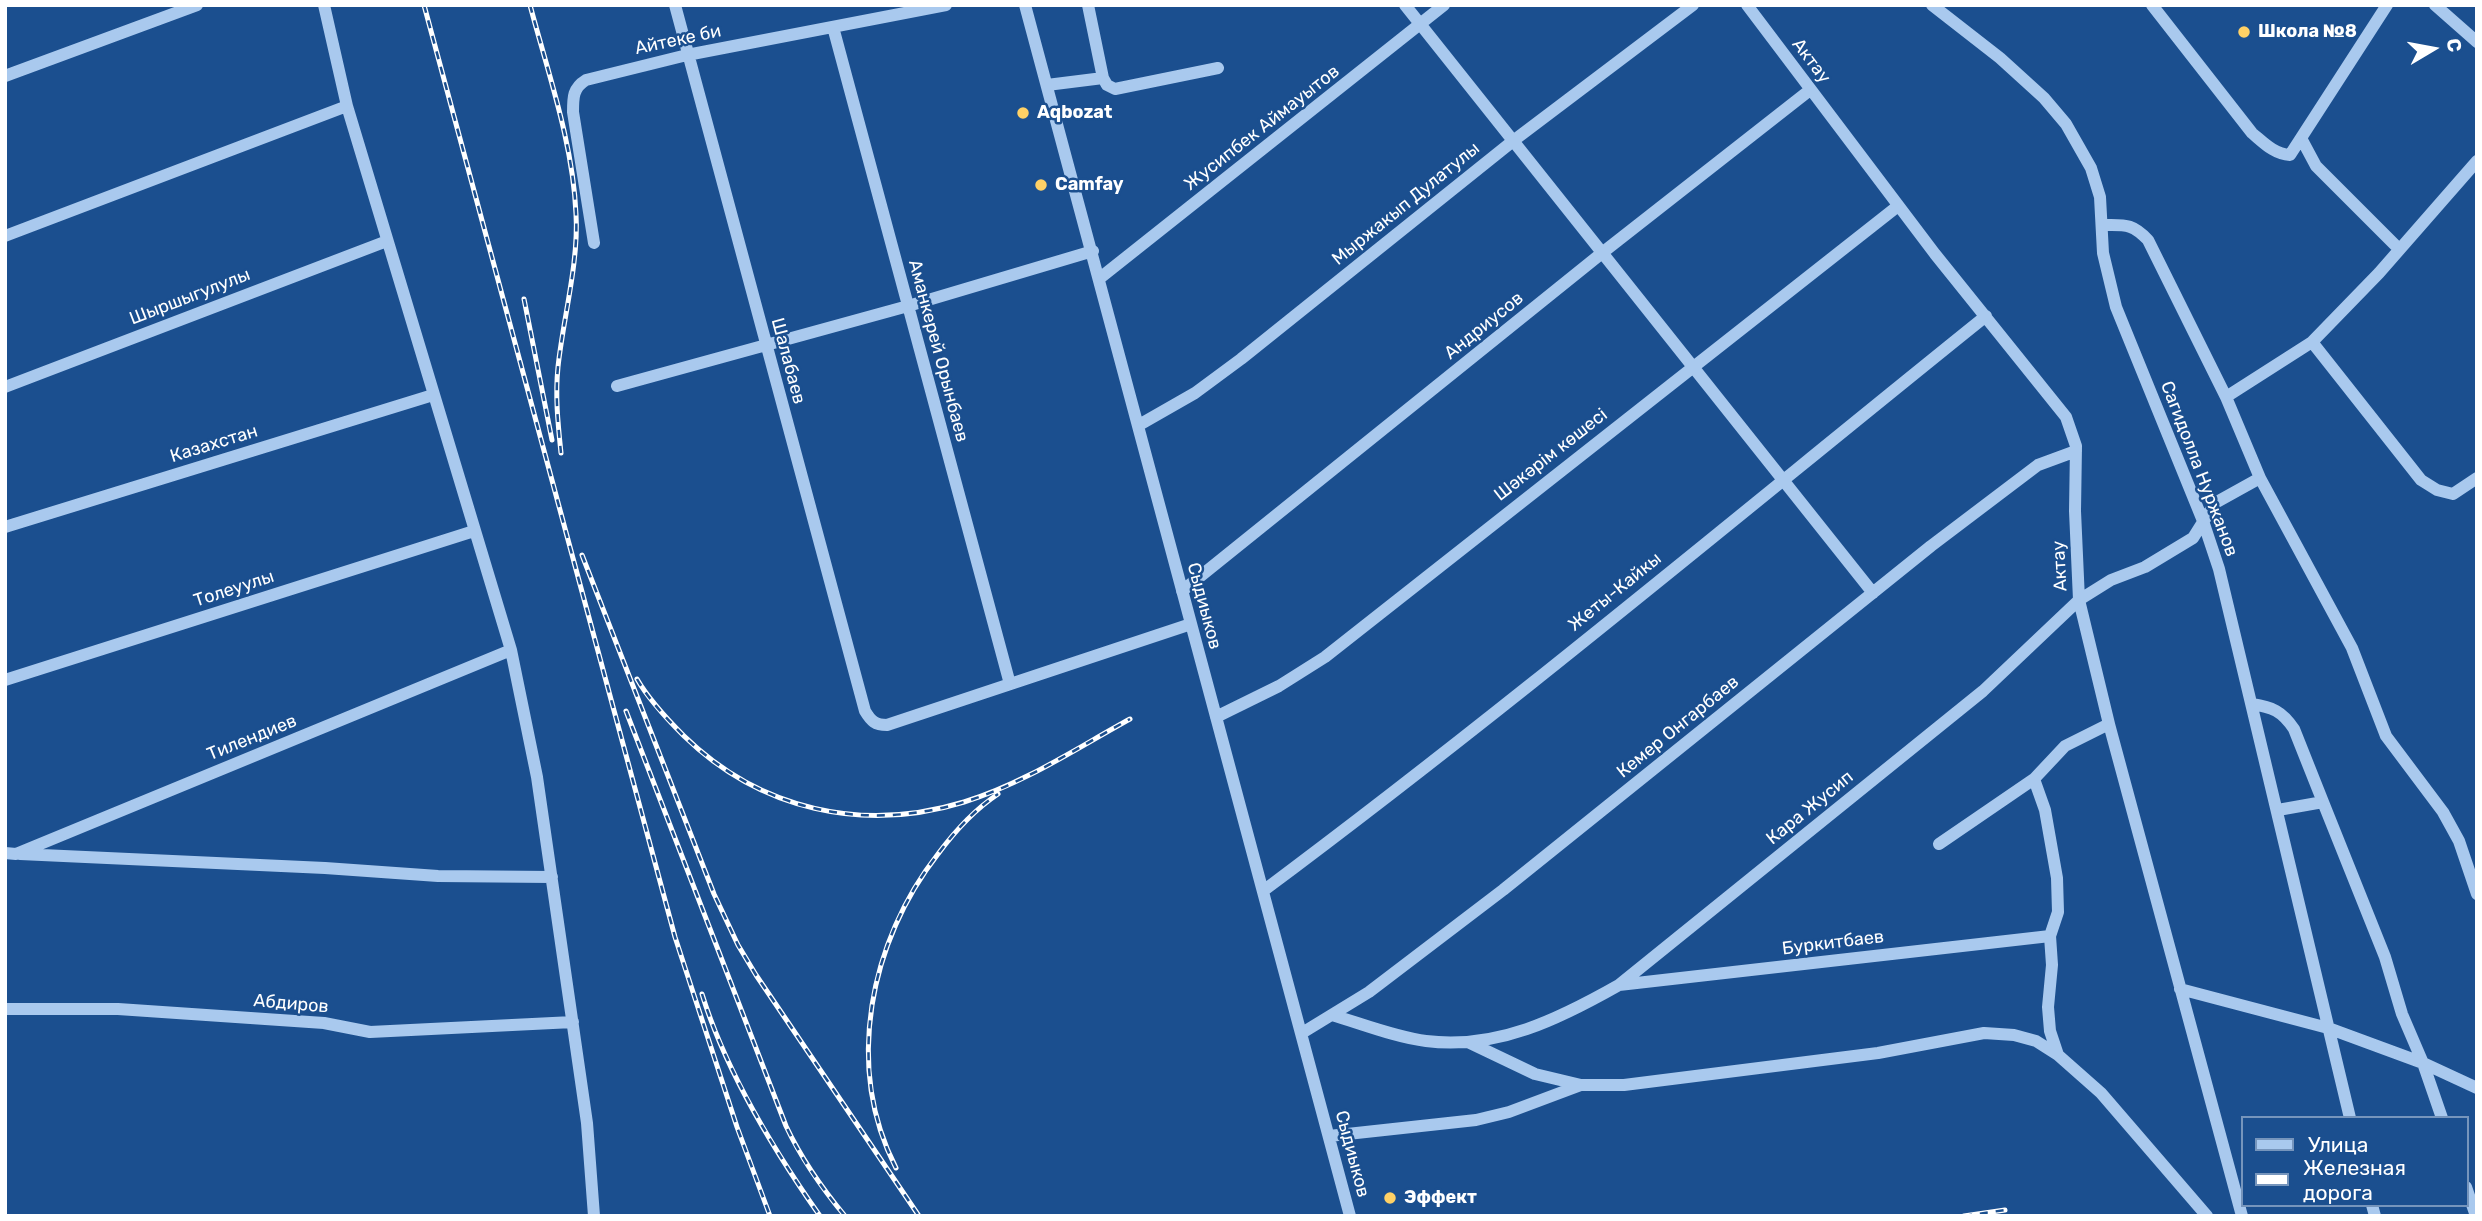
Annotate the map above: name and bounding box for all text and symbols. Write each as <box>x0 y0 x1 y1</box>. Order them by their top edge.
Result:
north arrow <box>2398 14 2468 84</box>
street label: Айтеке би <box>633 20 723 60</box>
place label: Школа №8 <box>2258 21 2357 43</box>
marker: Школа №8 <box>2236 24 2252 40</box>
street label: Актау <box>1787 34 1835 88</box>
text: С <box>2442 37 2467 54</box>
street label: Жусипбек Аймауытов <box>1180 61 1344 195</box>
place label: Aqbozat <box>1037 102 1112 124</box>
marker: Aqbozat <box>1015 105 1031 121</box>
street label: Мыржакып Дулатулы <box>1328 138 1484 270</box>
place label: Camfay <box>1055 174 1124 196</box>
marker: Camfay <box>1033 177 1049 193</box>
street label: Аманкерей Орынбаев <box>903 257 973 445</box>
street label: Шыршыгулулы <box>127 264 253 330</box>
street label: Андриусов <box>1440 288 1528 364</box>
street label: Шалабаев <box>766 316 810 406</box>
street label: Сагидолла Нуржанов <box>2156 378 2242 560</box>
street label: Шәкәрім көшесі <box>1490 404 1612 506</box>
street label: Казахстан <box>168 420 260 468</box>
street label: Актау <box>2048 540 2072 592</box>
street label: Жеты-Кайкы <box>1564 548 1666 636</box>
street label: Сыдиыков <box>1182 560 1226 652</box>
street label: Толеуулы <box>191 566 277 612</box>
street label: Кемер Онгарбаев <box>1613 671 1743 783</box>
street label: Тилендиев <box>204 710 300 766</box>
street label: Кара Жусип <box>1762 766 1858 850</box>
street label: Буркитбаев <box>1781 926 1885 960</box>
street label: Абдиров <box>252 990 330 1018</box>
street label: Сыдиыков <box>1330 1108 1374 1200</box>
legend <box>2240 1116 2468 1207</box>
text: Улица <box>2308 1132 2368 1157</box>
text: Железная дорога <box>2303 1155 2406 1205</box>
place label: Эффект <box>1404 1187 1477 1209</box>
marker: Эффект <box>1382 1190 1398 1206</box>

